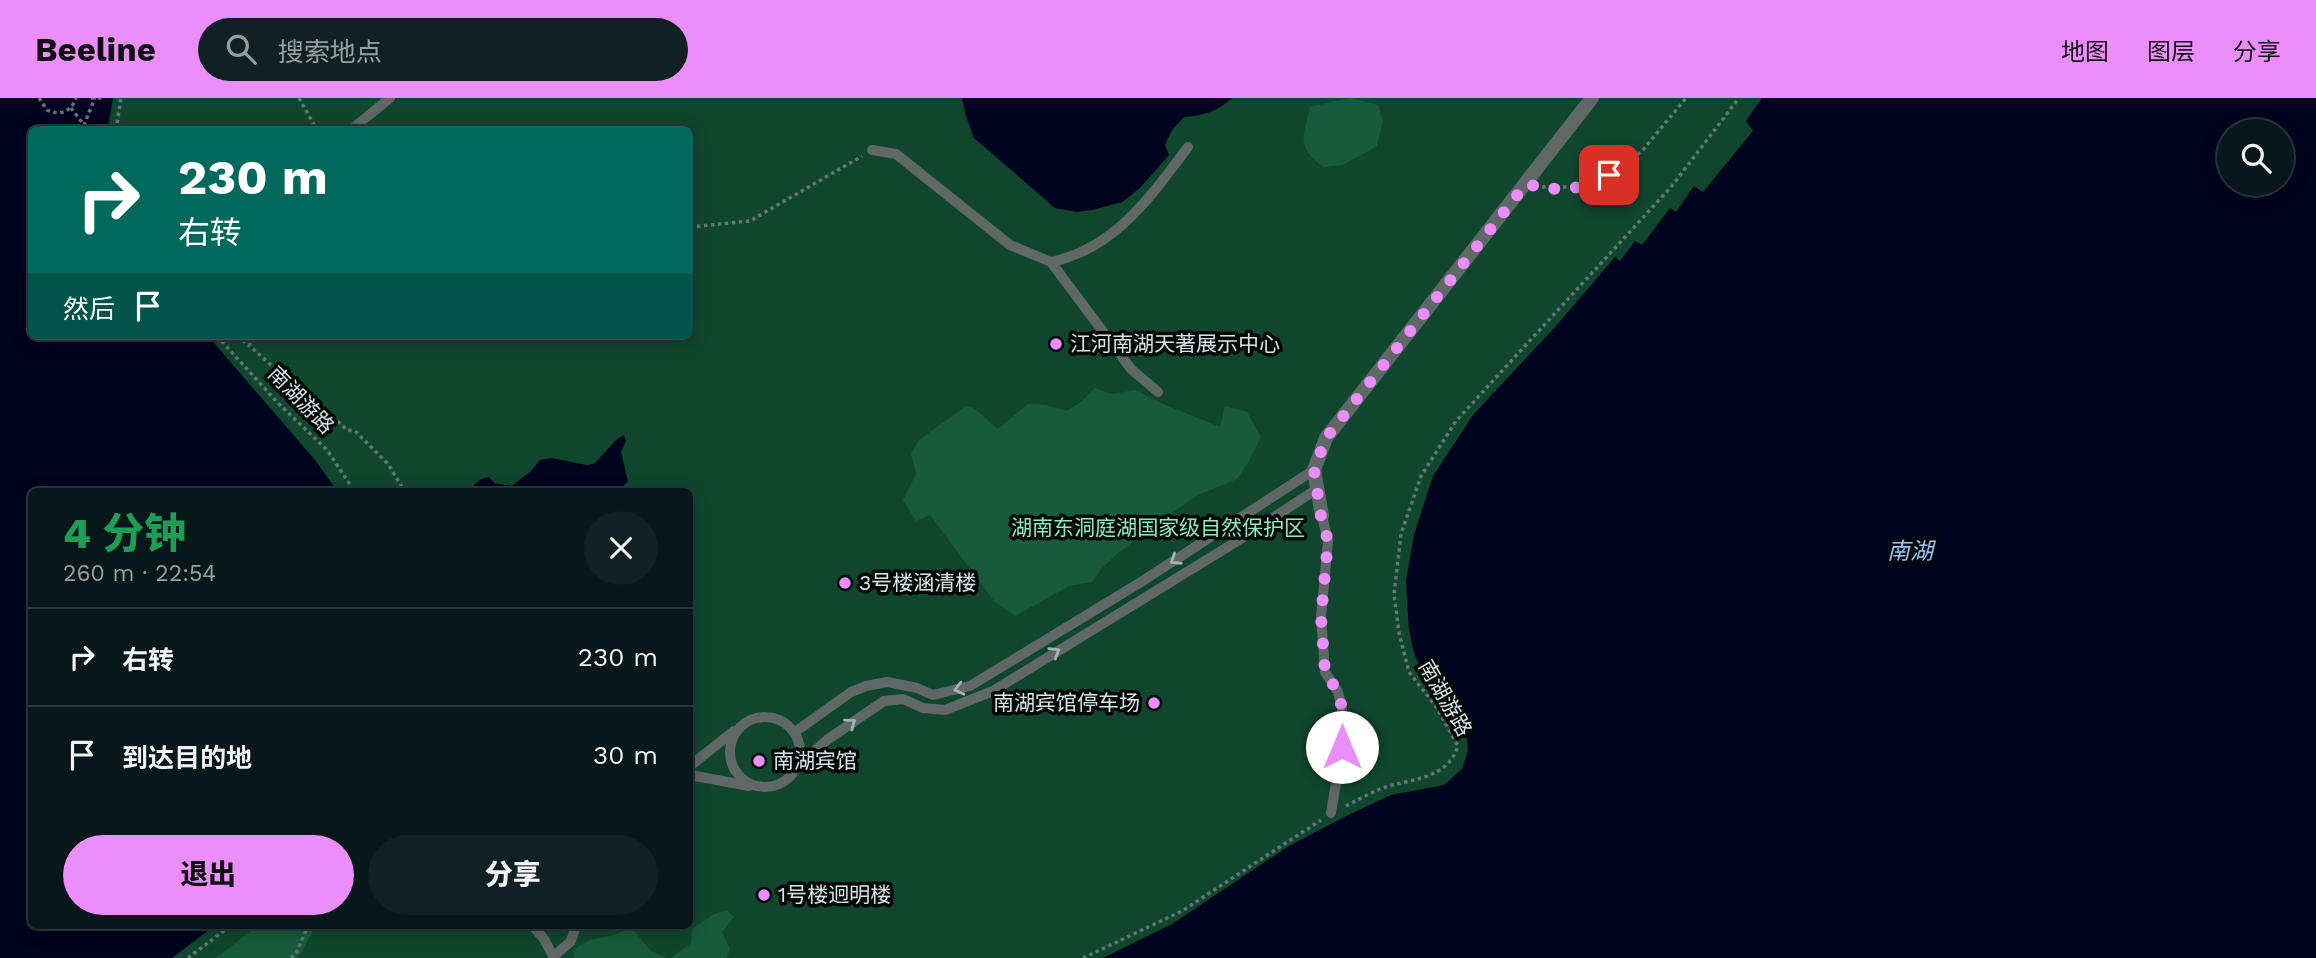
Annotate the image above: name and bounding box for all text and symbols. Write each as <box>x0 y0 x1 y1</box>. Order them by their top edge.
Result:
search box <box>198 18 688 81</box>
text: Beeline <box>35 30 156 69</box>
icon: search <box>222 30 260 68</box>
text: 搜索地点 <box>278 37 382 67</box>
text: 地图 <box>2061 38 2109 66</box>
text: 图层 <box>2147 38 2195 66</box>
text: 分享 <box>2233 38 2281 66</box>
map controls <box>2217 119 2294 196</box>
button: search <box>2217 119 2294 196</box>
pin <box>1579 145 1639 205</box>
text: 230 m <box>178 148 328 206</box>
icon: right <box>63 154 154 245</box>
icon: arrive <box>1590 156 1628 194</box>
text: 右转 <box>178 214 242 252</box>
icon: arrive <box>129 287 167 325</box>
text: 然后 <box>63 294 115 324</box>
place label: 江河南湖天著展示中心 <box>1070 331 1280 356</box>
marker: 江河南湖天著展示中心 <box>1048 336 1064 352</box>
street label: 南湖游路 <box>263 361 340 439</box>
text: 4 分钟 <box>63 509 186 558</box>
button: close <box>584 511 658 585</box>
park label: 湖南东洞庭湖国家级自然保护区 <box>1011 515 1305 540</box>
water label: 南湖 <box>1887 538 1936 565</box>
one-way arrow <box>1170 552 1183 564</box>
text: 260 m · 22:54 <box>63 560 216 587</box>
place label: 3号楼涵清楼 <box>859 570 976 595</box>
marker: 3号楼涵清楼 <box>837 575 853 591</box>
icon: right <box>63 638 101 676</box>
text: 230 m <box>578 642 658 672</box>
text: 右转 <box>122 645 174 675</box>
one-way arrow <box>1047 648 1060 661</box>
street label: 南湖游路 <box>1414 655 1477 740</box>
one-way arrow <box>953 681 965 695</box>
place label: 南湖宾馆停车场 <box>993 690 1140 715</box>
marker: 南湖宾馆停车场 <box>1146 695 1162 711</box>
position arrow <box>1305 710 1379 784</box>
one-way arrow <box>843 719 855 731</box>
icon: arrive <box>63 736 101 774</box>
text: 30 m <box>593 740 658 770</box>
text: 到达目的地 <box>122 743 252 773</box>
place label: 南湖宾馆 <box>773 748 857 773</box>
marker: 南湖宾馆 <box>751 753 767 769</box>
button: 退出 <box>63 835 354 915</box>
button: 分享 <box>368 835 658 915</box>
place label: 1号楼迥明楼 <box>778 882 891 907</box>
marker: 1号楼迥明楼 <box>756 887 772 903</box>

